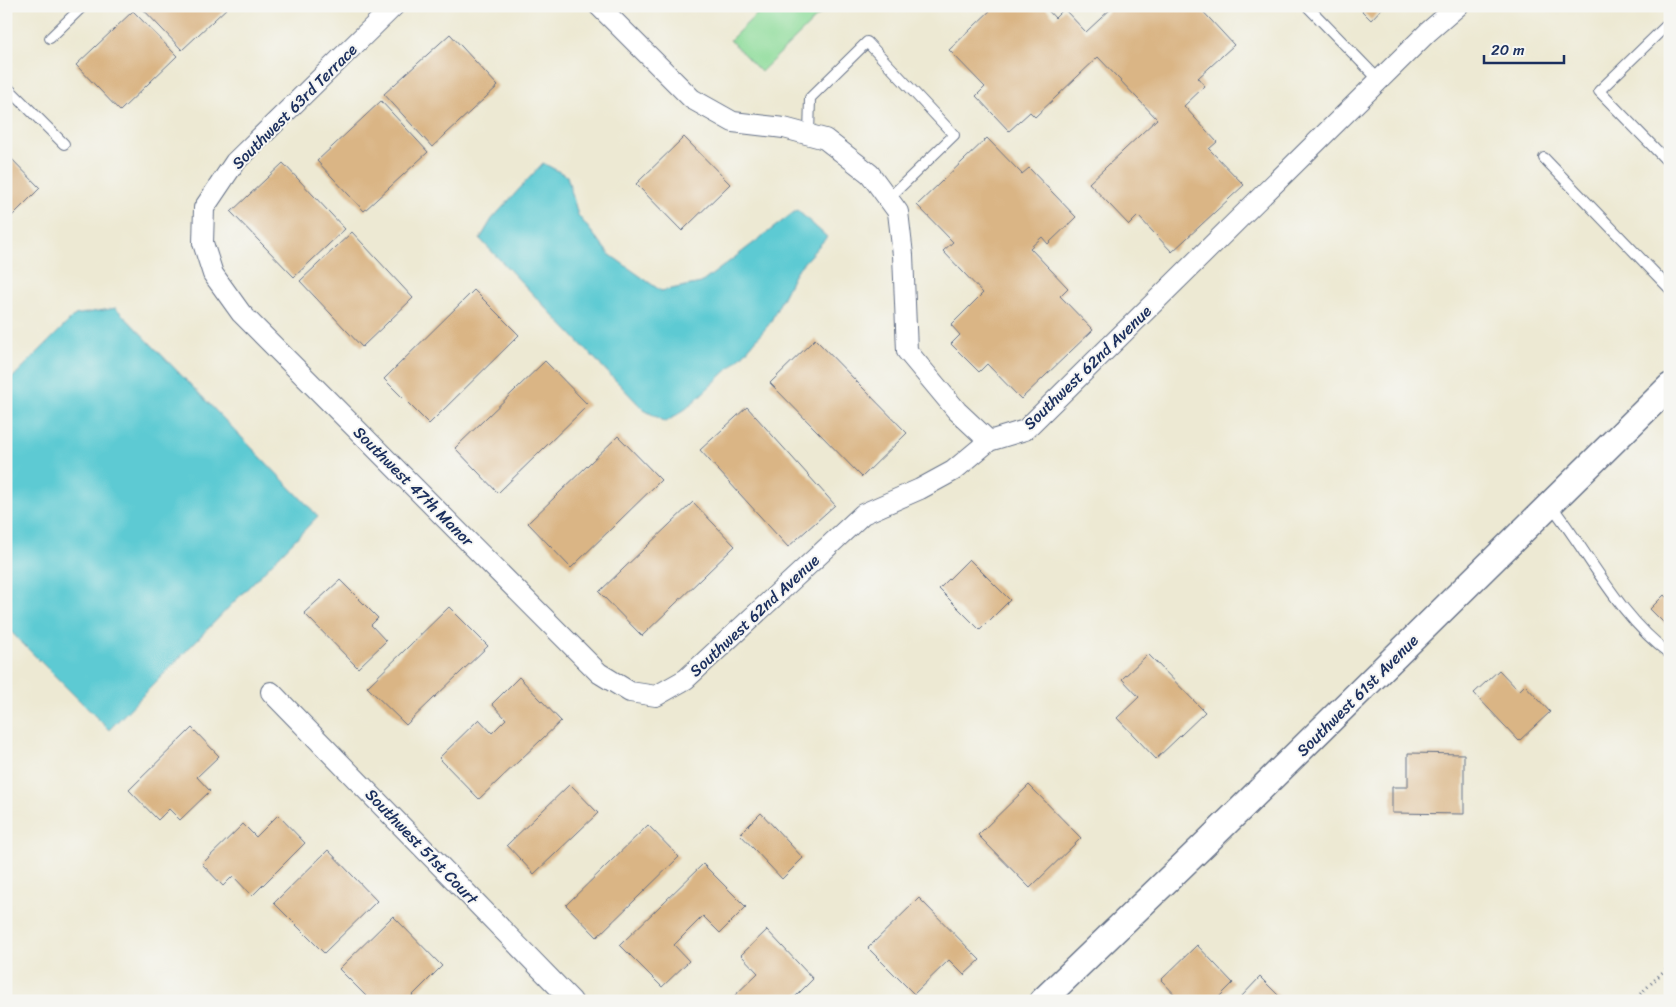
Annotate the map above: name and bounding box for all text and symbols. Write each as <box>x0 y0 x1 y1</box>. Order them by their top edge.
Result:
scale bar <box>1484 32 1564 64</box>
street label: Southwest 63rd Terrace <box>224 36 365 176</box>
text: 20 m <box>1491 37 1525 63</box>
street label: Southwest 62nd Avenue <box>1016 298 1159 437</box>
street label: Southwest 47th Manor <box>346 419 482 555</box>
street label: Southwest 62nd Avenue <box>682 547 827 684</box>
street label: Southwest 61st Avenue <box>1289 627 1426 764</box>
street label: Southwest 51st Court <box>358 781 486 912</box>

